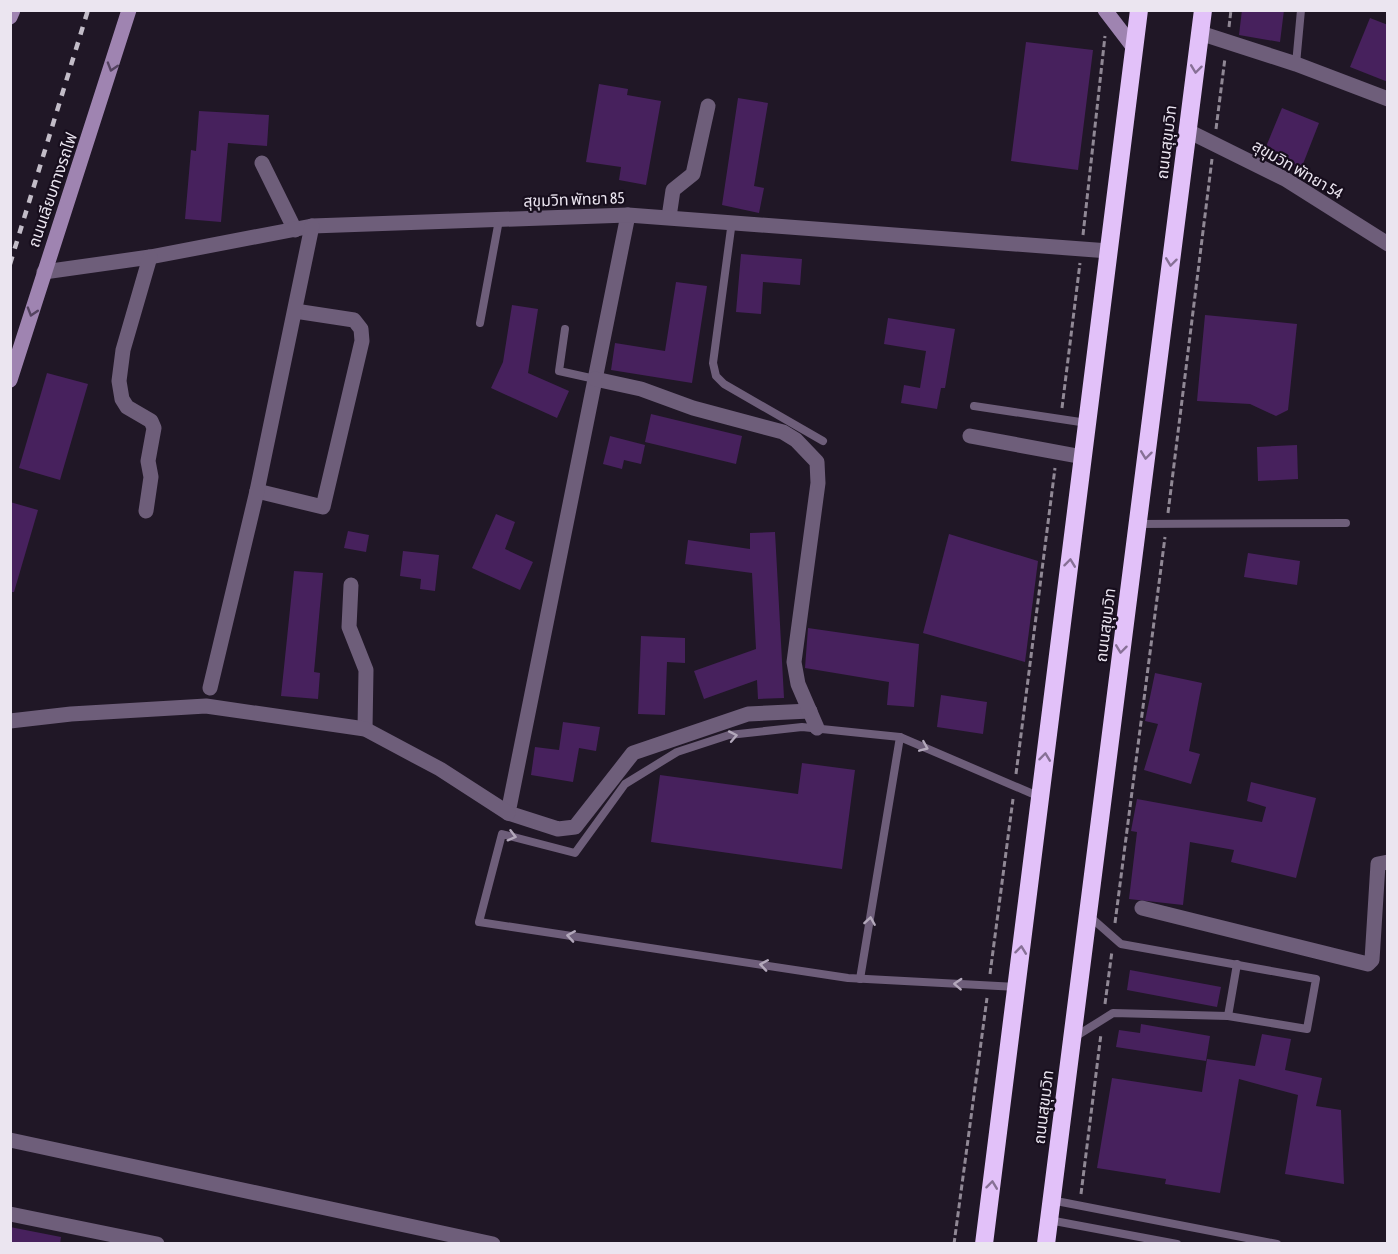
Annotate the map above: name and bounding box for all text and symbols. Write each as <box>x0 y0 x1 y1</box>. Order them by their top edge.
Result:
one-way arrow <box>107 61 119 71</box>
one-way arrow <box>1190 64 1202 73</box>
street label: ถนนสุขุมวิท <box>1153 104 1180 180</box>
street label: ถนนเลียบทางรถไฟ <box>24 130 80 250</box>
street label: สุขุมวิท พัทยา 54 <box>1249 136 1347 203</box>
street label: สุขุมวิท พัทยา 85 <box>523 188 625 211</box>
one-way arrow <box>1165 257 1178 267</box>
one-way arrow <box>27 306 39 317</box>
one-way arrow <box>1140 451 1153 460</box>
one-way arrow <box>1063 559 1075 568</box>
street label: ถนนสุขุมวิท <box>1092 587 1119 663</box>
one-way arrow <box>1116 644 1128 653</box>
one-way arrow <box>727 730 737 743</box>
one-way arrow <box>918 740 929 752</box>
one-way arrow <box>1039 752 1051 761</box>
one-way arrow <box>507 829 517 842</box>
one-way arrow <box>863 916 875 925</box>
one-way arrow <box>567 931 576 943</box>
one-way arrow <box>1014 946 1027 955</box>
one-way arrow <box>760 960 769 972</box>
one-way arrow <box>954 978 963 991</box>
street label: ถนนสุขุมวิท <box>1030 1069 1057 1145</box>
one-way arrow <box>985 1181 997 1190</box>

